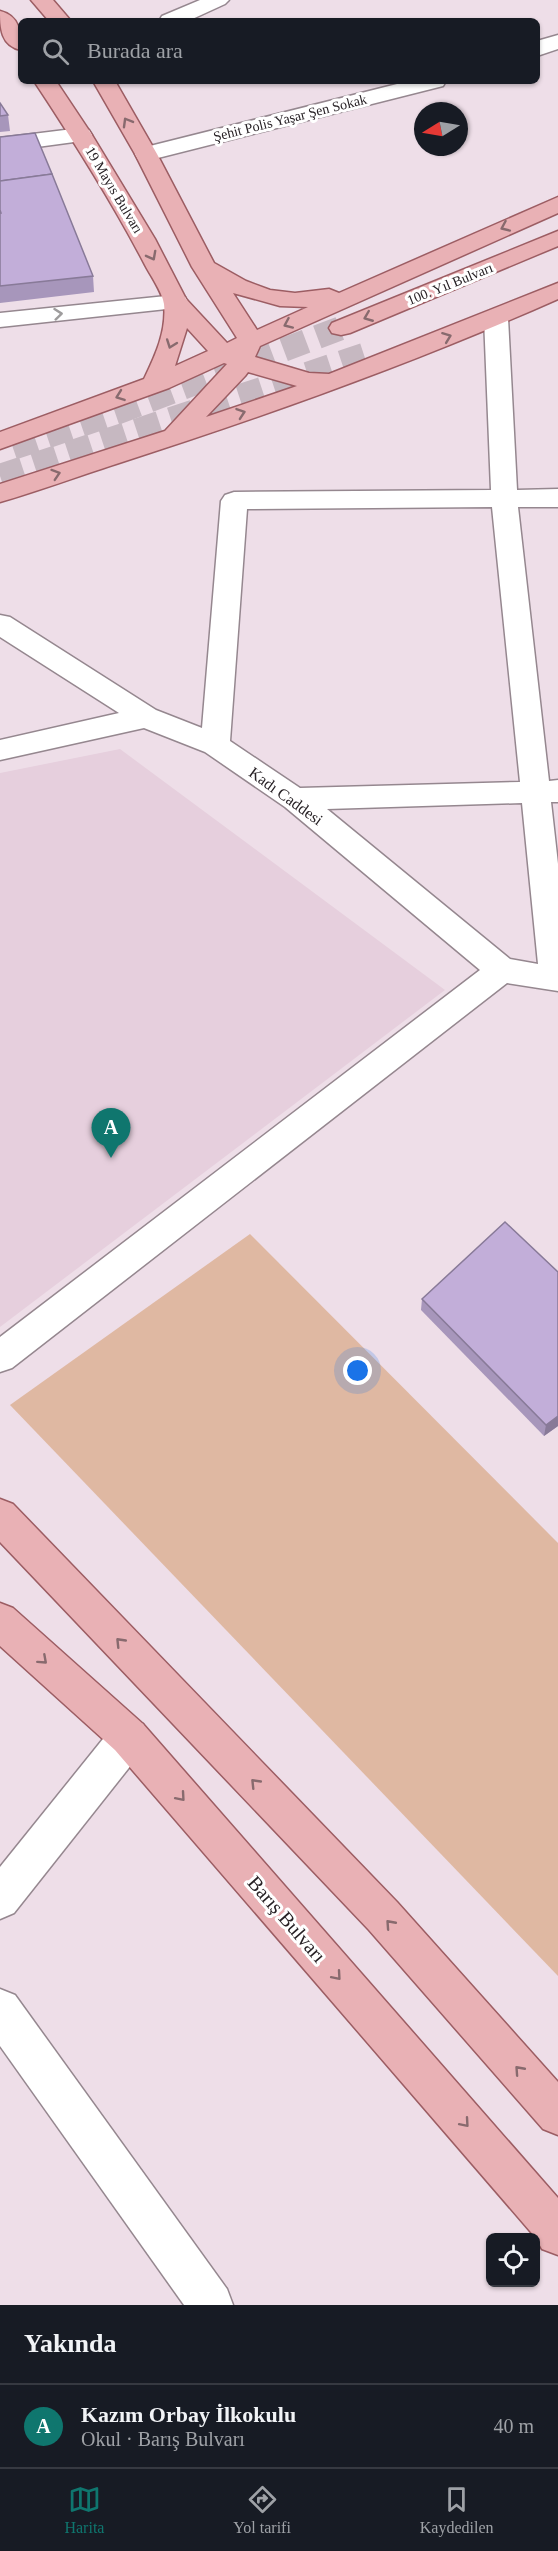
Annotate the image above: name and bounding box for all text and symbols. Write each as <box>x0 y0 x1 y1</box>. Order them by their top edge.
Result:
search box <box>18 18 540 84</box>
icon: search <box>39 35 72 68</box>
text: Burada ara <box>87 38 183 63</box>
street label: Şehit Polis Yaşar Şen Sokak <box>212 92 368 144</box>
north arrow <box>414 102 468 156</box>
one-way arrow <box>123 118 135 128</box>
street label: 19 Mayıs Bulvarı <box>82 144 146 236</box>
one-way arrow <box>500 220 511 232</box>
one-way arrow <box>145 250 156 261</box>
street label: 100. Yıl Bulvarı <box>405 260 495 308</box>
one-way arrow <box>54 308 63 321</box>
one-way arrow <box>364 310 375 322</box>
one-way arrow <box>283 317 294 329</box>
one-way arrow <box>440 332 451 344</box>
one-way arrow <box>166 338 179 349</box>
one-way arrow <box>115 389 126 402</box>
one-way arrow <box>235 408 246 421</box>
one-way arrow <box>50 469 61 482</box>
street label: Kadı Caddesi <box>246 764 326 829</box>
pin: A <box>92 1108 130 1158</box>
your location <box>343 1356 372 1385</box>
one-way arrow <box>117 1638 128 1649</box>
one-way arrow <box>37 1653 47 1664</box>
one-way arrow <box>252 1779 263 1790</box>
one-way arrow <box>174 1791 185 1801</box>
street label: Barış Bulvarı <box>243 1871 331 1968</box>
one-way arrow <box>386 1920 397 1931</box>
one-way arrow <box>330 1969 341 1980</box>
one-way arrow <box>515 2066 526 2077</box>
one-way arrow <box>458 2116 469 2127</box>
map controls <box>486 2233 540 2287</box>
button: locate <box>486 2233 540 2287</box>
text: Yakında <box>24 2329 117 2358</box>
text: Kazım Orbay İlkokulu <box>81 2402 296 2427</box>
text: A <box>36 2415 51 2437</box>
text: 40 m <box>493 2415 534 2437</box>
text: Okul · Barış Bulvarı <box>81 2428 245 2450</box>
tab: Harita <box>64 2483 104 2537</box>
tab: Yol tarifi <box>233 2483 291 2537</box>
tab: Kaydedilen <box>420 2483 494 2537</box>

